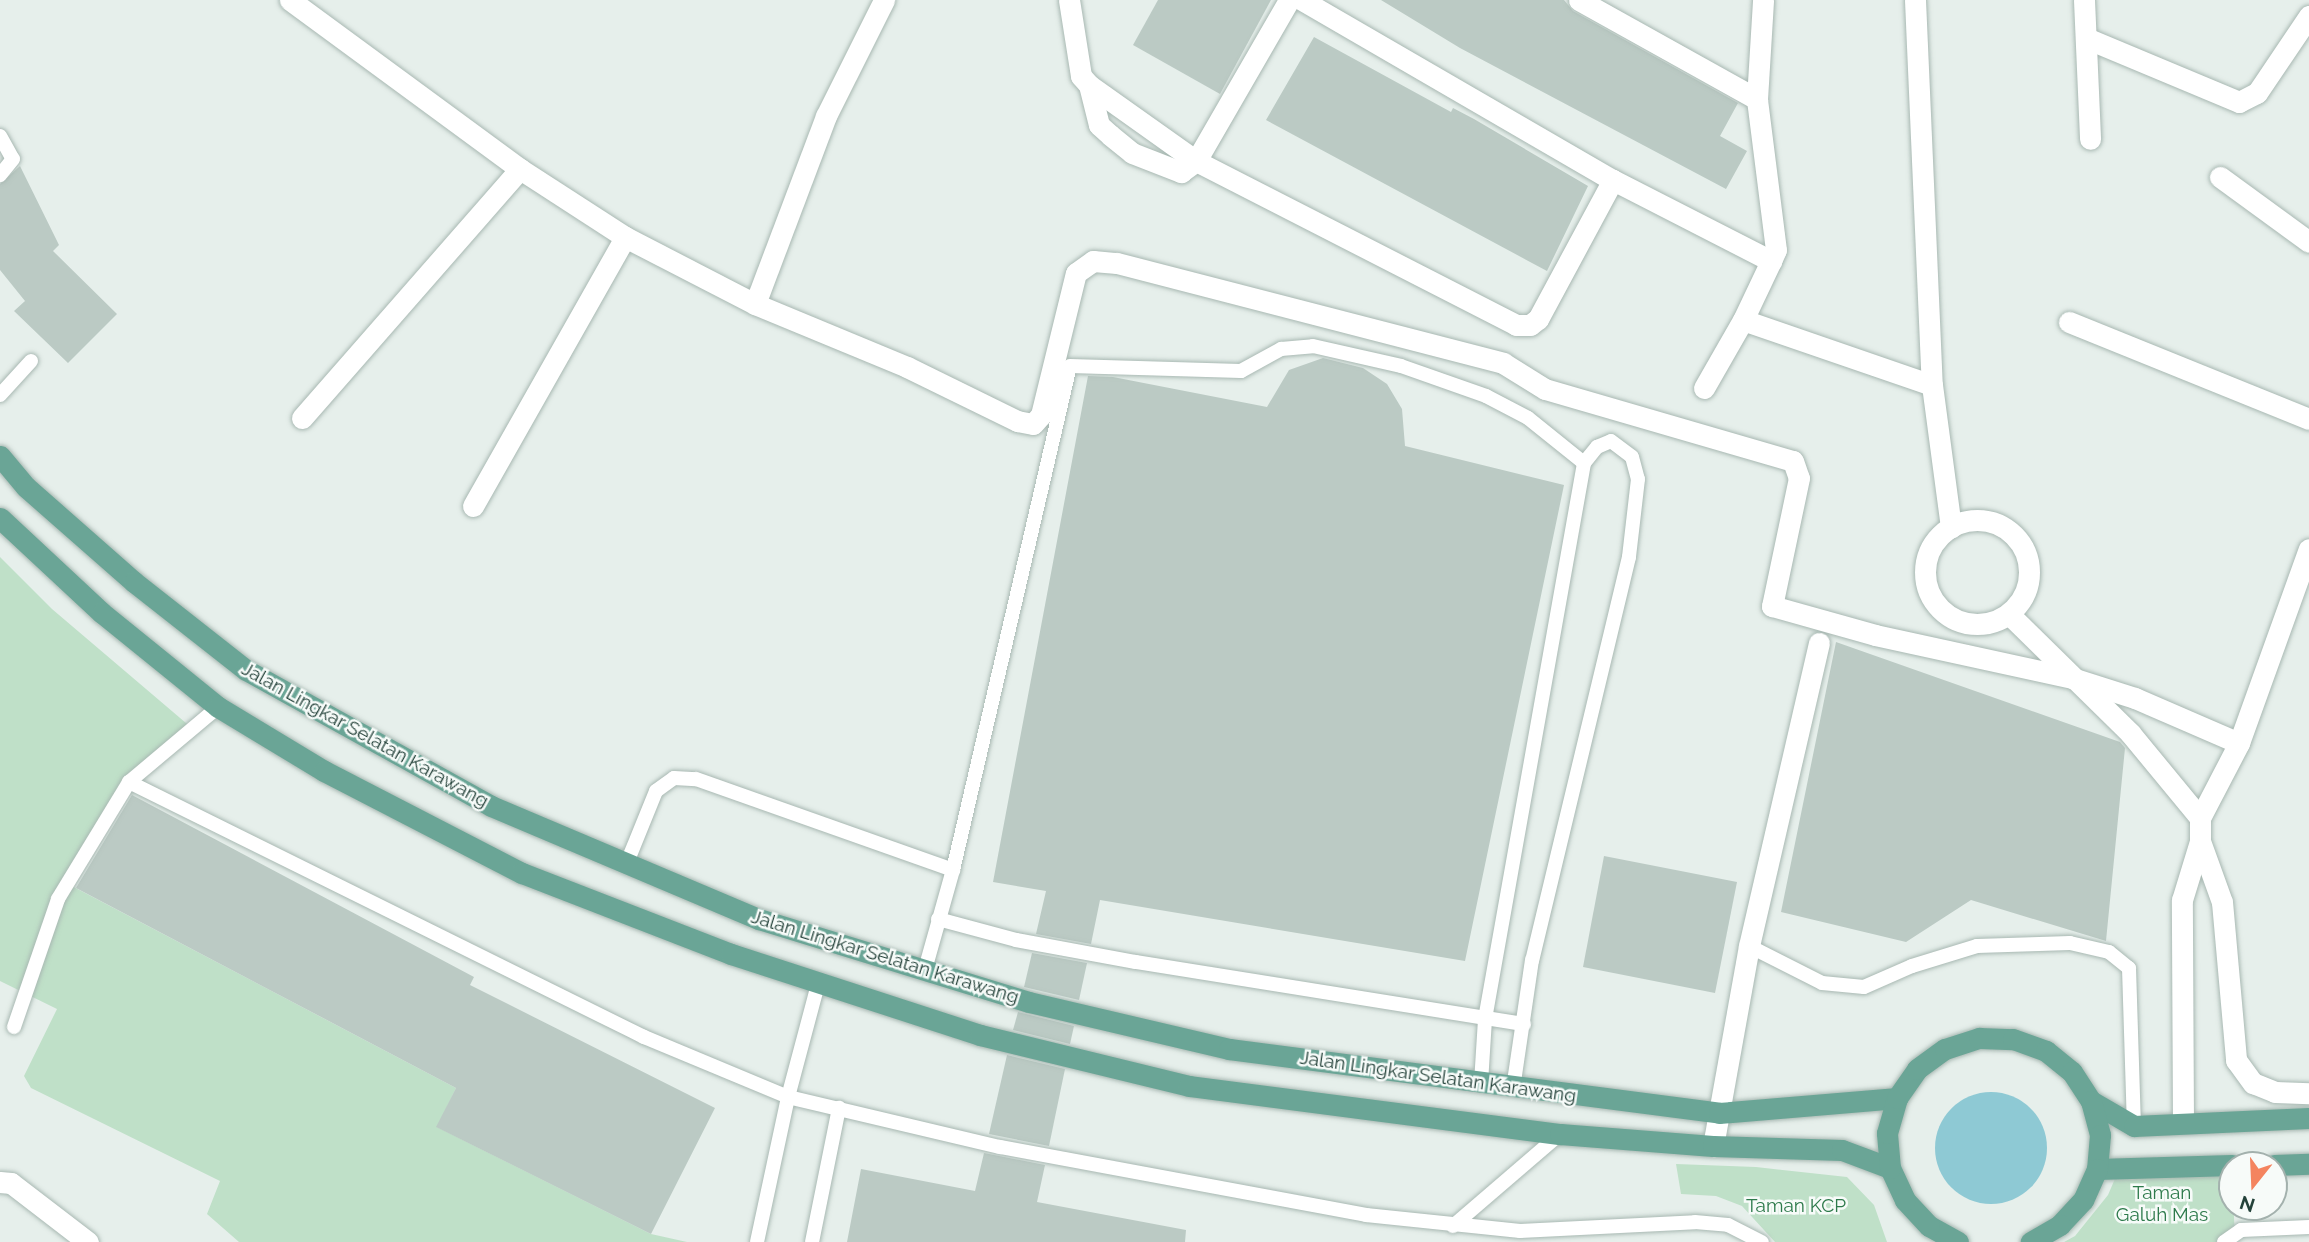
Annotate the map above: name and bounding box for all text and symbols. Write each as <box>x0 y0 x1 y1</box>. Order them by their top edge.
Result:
street label: Jalan Lingkar Selatan Karawang <box>237 657 493 813</box>
street label: Jalan Lingkar Selatan Karawang <box>748 905 1022 1009</box>
street label: Jalan Lingkar Selatan Karawang <box>1298 1046 1578 1108</box>
north arrow <box>2218 1151 2288 1221</box>
park label: Taman Galuh Mas <box>2116 1182 2208 1226</box>
text: N <box>2237 1191 2257 1217</box>
park label: Taman KCP <box>1746 1195 1846 1217</box>

